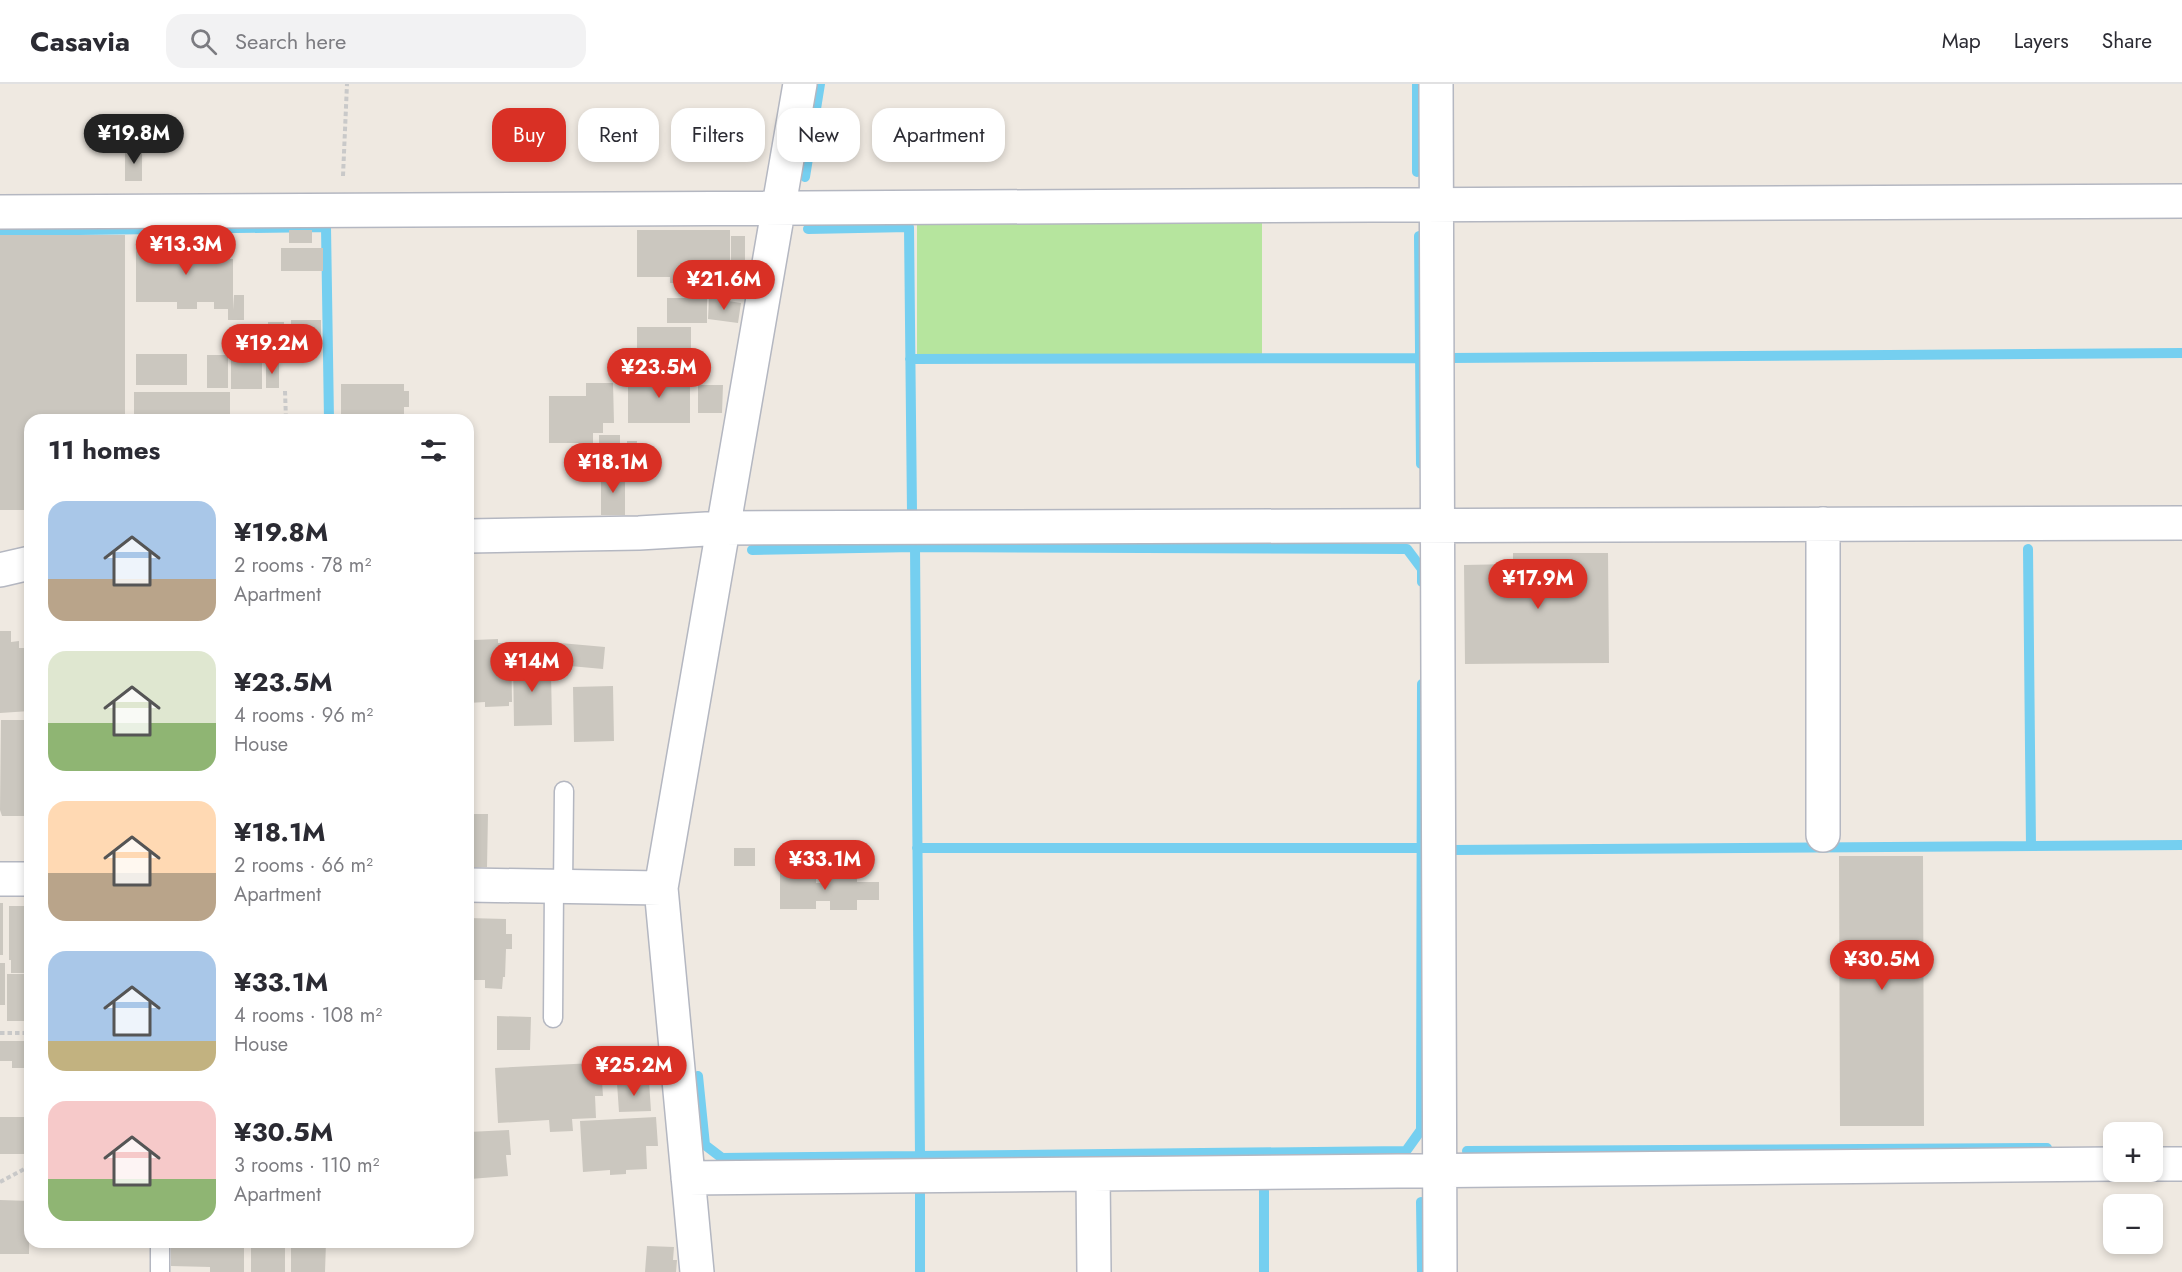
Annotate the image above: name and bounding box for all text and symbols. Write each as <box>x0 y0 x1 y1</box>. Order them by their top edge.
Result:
search box <box>166 14 586 68</box>
text: Casavia <box>30 21 130 62</box>
icon: search <box>187 25 220 58</box>
text: Search here <box>235 25 346 57</box>
text: Map <box>1942 26 1981 56</box>
text: Layers <box>2014 26 2069 56</box>
text: Share <box>2102 26 2152 56</box>
chip: Buy <box>492 108 566 162</box>
chip: Rent <box>578 108 659 162</box>
chip: Filters <box>671 108 765 162</box>
chip: New <box>777 108 860 162</box>
chip: Apartment <box>872 108 1005 162</box>
pin: ¥19.8M <box>85 114 183 165</box>
text: ¥19.8M <box>98 119 170 148</box>
pin: ¥13.3M <box>137 225 235 276</box>
text: ¥13.3M <box>150 230 222 259</box>
pin: ¥21.6M <box>675 260 773 311</box>
text: ¥21.6M <box>687 265 761 294</box>
pin: ¥19.2M <box>223 324 321 375</box>
text: ¥19.2M <box>236 329 308 358</box>
pin: ¥23.5M <box>610 348 708 399</box>
text: ¥23.5M <box>621 353 697 382</box>
text: 11 homes <box>48 431 160 469</box>
icon: filters <box>417 434 450 467</box>
pin: ¥18.1M <box>564 443 662 494</box>
text: ¥18.1M <box>578 448 648 477</box>
text: ¥19.8M <box>234 513 328 551</box>
icon: home <box>96 525 168 597</box>
text: 2 rooms · 78 m² <box>234 551 371 580</box>
pin: ¥17.9M <box>1489 559 1587 610</box>
text: ¥17.9M <box>1502 564 1574 593</box>
text: Apartment <box>234 580 321 609</box>
pin: ¥14M <box>496 642 568 693</box>
text: ¥14M <box>504 647 560 676</box>
text: ¥23.5M <box>234 663 333 701</box>
icon: home <box>96 675 168 747</box>
text: 4 rooms · 96 m² <box>234 701 373 730</box>
text: House <box>234 730 288 759</box>
text: ¥18.1M <box>234 813 325 851</box>
icon: home <box>96 825 168 897</box>
pin: ¥33.1M <box>776 840 874 891</box>
text: ¥33.1M <box>789 845 861 874</box>
text: 2 rooms · 66 m² <box>234 851 373 880</box>
text: Apartment <box>234 880 321 909</box>
pin: ¥30.5M <box>1833 940 1931 991</box>
text: ¥30.5M <box>1844 945 1920 974</box>
text: ¥33.1M <box>234 963 328 1001</box>
icon: home <box>96 975 168 1047</box>
text: 4 rooms · 108 m² <box>234 1001 382 1030</box>
text: House <box>234 1030 288 1059</box>
pin: ¥25.2M <box>585 1046 683 1097</box>
text: ¥25.2M <box>596 1051 672 1080</box>
text: ¥30.5M <box>234 1113 333 1151</box>
map controls <box>2103 1122 2163 1254</box>
button: + <box>2103 1122 2163 1182</box>
icon: home <box>96 1125 168 1197</box>
text: 3 rooms · 110 m² <box>234 1151 380 1180</box>
text: Apartment <box>234 1180 321 1209</box>
button: − <box>2103 1194 2163 1254</box>

